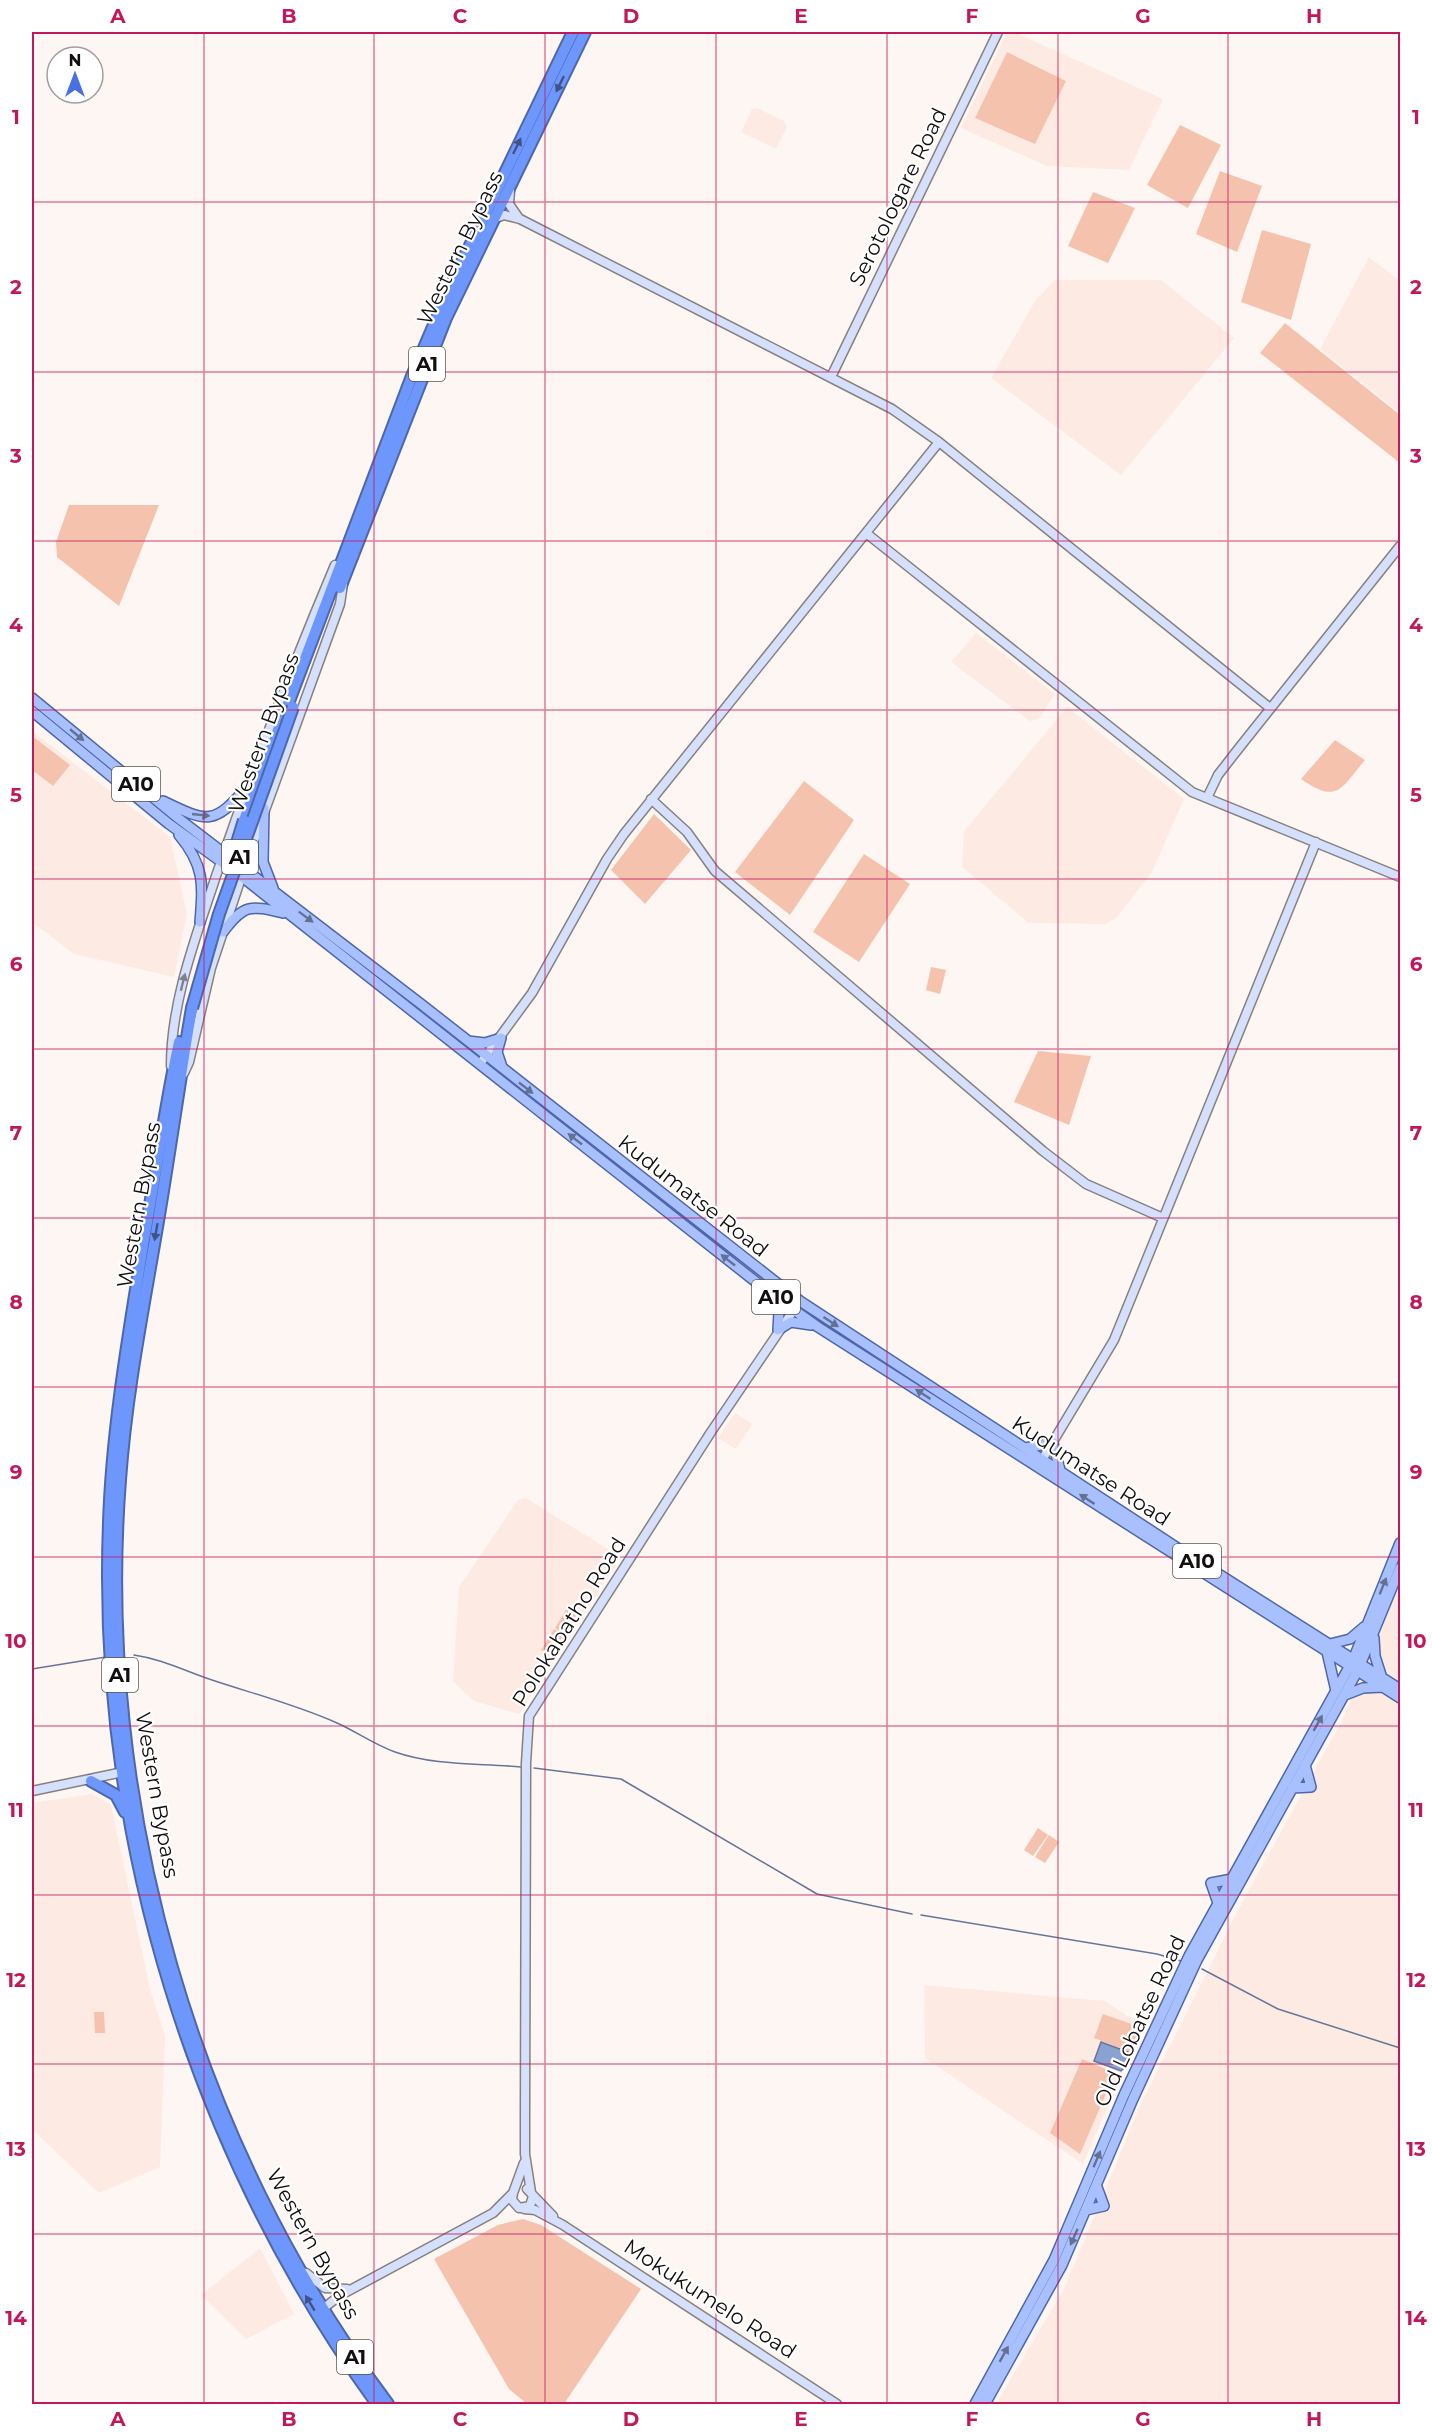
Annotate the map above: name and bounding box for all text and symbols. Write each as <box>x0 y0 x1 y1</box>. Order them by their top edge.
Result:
text: A <box>109 4 126 28</box>
text: B <box>281 4 297 28</box>
text: C <box>453 4 468 28</box>
text: D <box>623 4 639 28</box>
text: E <box>794 4 808 28</box>
text: F <box>966 4 979 28</box>
text: G <box>1135 4 1151 28</box>
text: H <box>1306 4 1322 28</box>
north arrow <box>45 45 105 105</box>
text: N <box>69 51 81 70</box>
one-way arrow <box>555 76 564 93</box>
street label: Serotologare Road <box>844 104 952 290</box>
text: 1 <box>12 105 20 129</box>
text: 1 <box>1412 105 1420 129</box>
one-way arrow <box>512 137 522 155</box>
street label: Western Bypass <box>411 167 508 329</box>
text: 2 <box>10 275 22 299</box>
text: 2 <box>1410 275 1422 299</box>
road number: A1 <box>409 347 445 381</box>
text: 3 <box>9 444 22 468</box>
text: 3 <box>1409 444 1422 468</box>
text: 4 <box>9 613 23 637</box>
text: 4 <box>1409 613 1423 637</box>
street label: Western Bypass <box>223 650 304 816</box>
one-way arrow <box>69 728 84 741</box>
road number: A10 <box>112 767 160 801</box>
text: 5 <box>10 783 22 807</box>
text: 5 <box>1410 783 1422 807</box>
one-way arrow <box>192 810 211 820</box>
road number: A1 <box>222 840 258 874</box>
one-way arrow <box>298 911 314 923</box>
text: 6 <box>10 952 23 976</box>
text: 6 <box>1410 952 1423 976</box>
one-way arrow <box>179 973 189 992</box>
one-way arrow <box>518 1082 534 1095</box>
street label: Western Bypass <box>112 1120 165 1290</box>
text: 7 <box>10 1121 22 1145</box>
text: 7 <box>1410 1121 1422 1145</box>
street label: Kudumatse Road <box>613 1129 773 1262</box>
one-way arrow <box>567 1133 582 1145</box>
one-way arrow <box>151 1223 160 1242</box>
one-way arrow <box>720 1253 736 1266</box>
road number: A10 <box>752 1280 800 1314</box>
text: 8 <box>9 1290 23 1314</box>
text: 8 <box>1409 1290 1423 1314</box>
one-way arrow <box>823 1316 839 1327</box>
one-way arrow <box>914 1389 931 1400</box>
street label: Kudumatse Road <box>1007 1410 1175 1531</box>
text: 9 <box>10 1460 22 1484</box>
text: 9 <box>1410 1460 1422 1484</box>
one-way arrow <box>1079 1494 1095 1505</box>
street label: Polokabatho Road <box>506 1533 631 1711</box>
road number: A10 <box>1173 1544 1221 1578</box>
one-way arrow <box>1379 1577 1388 1595</box>
text: 10 <box>5 1629 27 1653</box>
text: 10 <box>1405 1629 1427 1653</box>
road number: A1 <box>102 1658 138 1692</box>
street label: Western Bypass <box>131 1710 184 1880</box>
one-way arrow <box>1313 1715 1323 1732</box>
text: 11 <box>8 1798 24 1822</box>
text: 11 <box>1408 1798 1424 1822</box>
street label: Old Lobatse Road <box>1089 1931 1190 2111</box>
text: 12 <box>6 1968 26 1992</box>
text: 12 <box>1406 1968 1426 1992</box>
text: 13 <box>6 2137 26 2161</box>
text: 13 <box>1406 2137 1426 2161</box>
one-way arrow <box>1093 2151 1102 2168</box>
street label: Western Bypass <box>262 2164 365 2323</box>
one-way arrow <box>1069 2228 1079 2246</box>
street label: Mokukumelo Road <box>619 2234 801 2364</box>
one-way arrow <box>305 2294 315 2311</box>
text: 14 <box>5 2306 27 2330</box>
text: 14 <box>1405 2306 1427 2330</box>
road number: A1 <box>337 2340 373 2374</box>
one-way arrow <box>999 2345 1009 2362</box>
text: A <box>109 2407 126 2431</box>
text: B <box>281 2407 297 2431</box>
text: C <box>453 2407 468 2431</box>
text: D <box>623 2407 639 2431</box>
text: E <box>794 2407 808 2431</box>
text: F <box>966 2407 979 2431</box>
text: G <box>1135 2407 1151 2431</box>
text: H <box>1306 2407 1322 2431</box>

